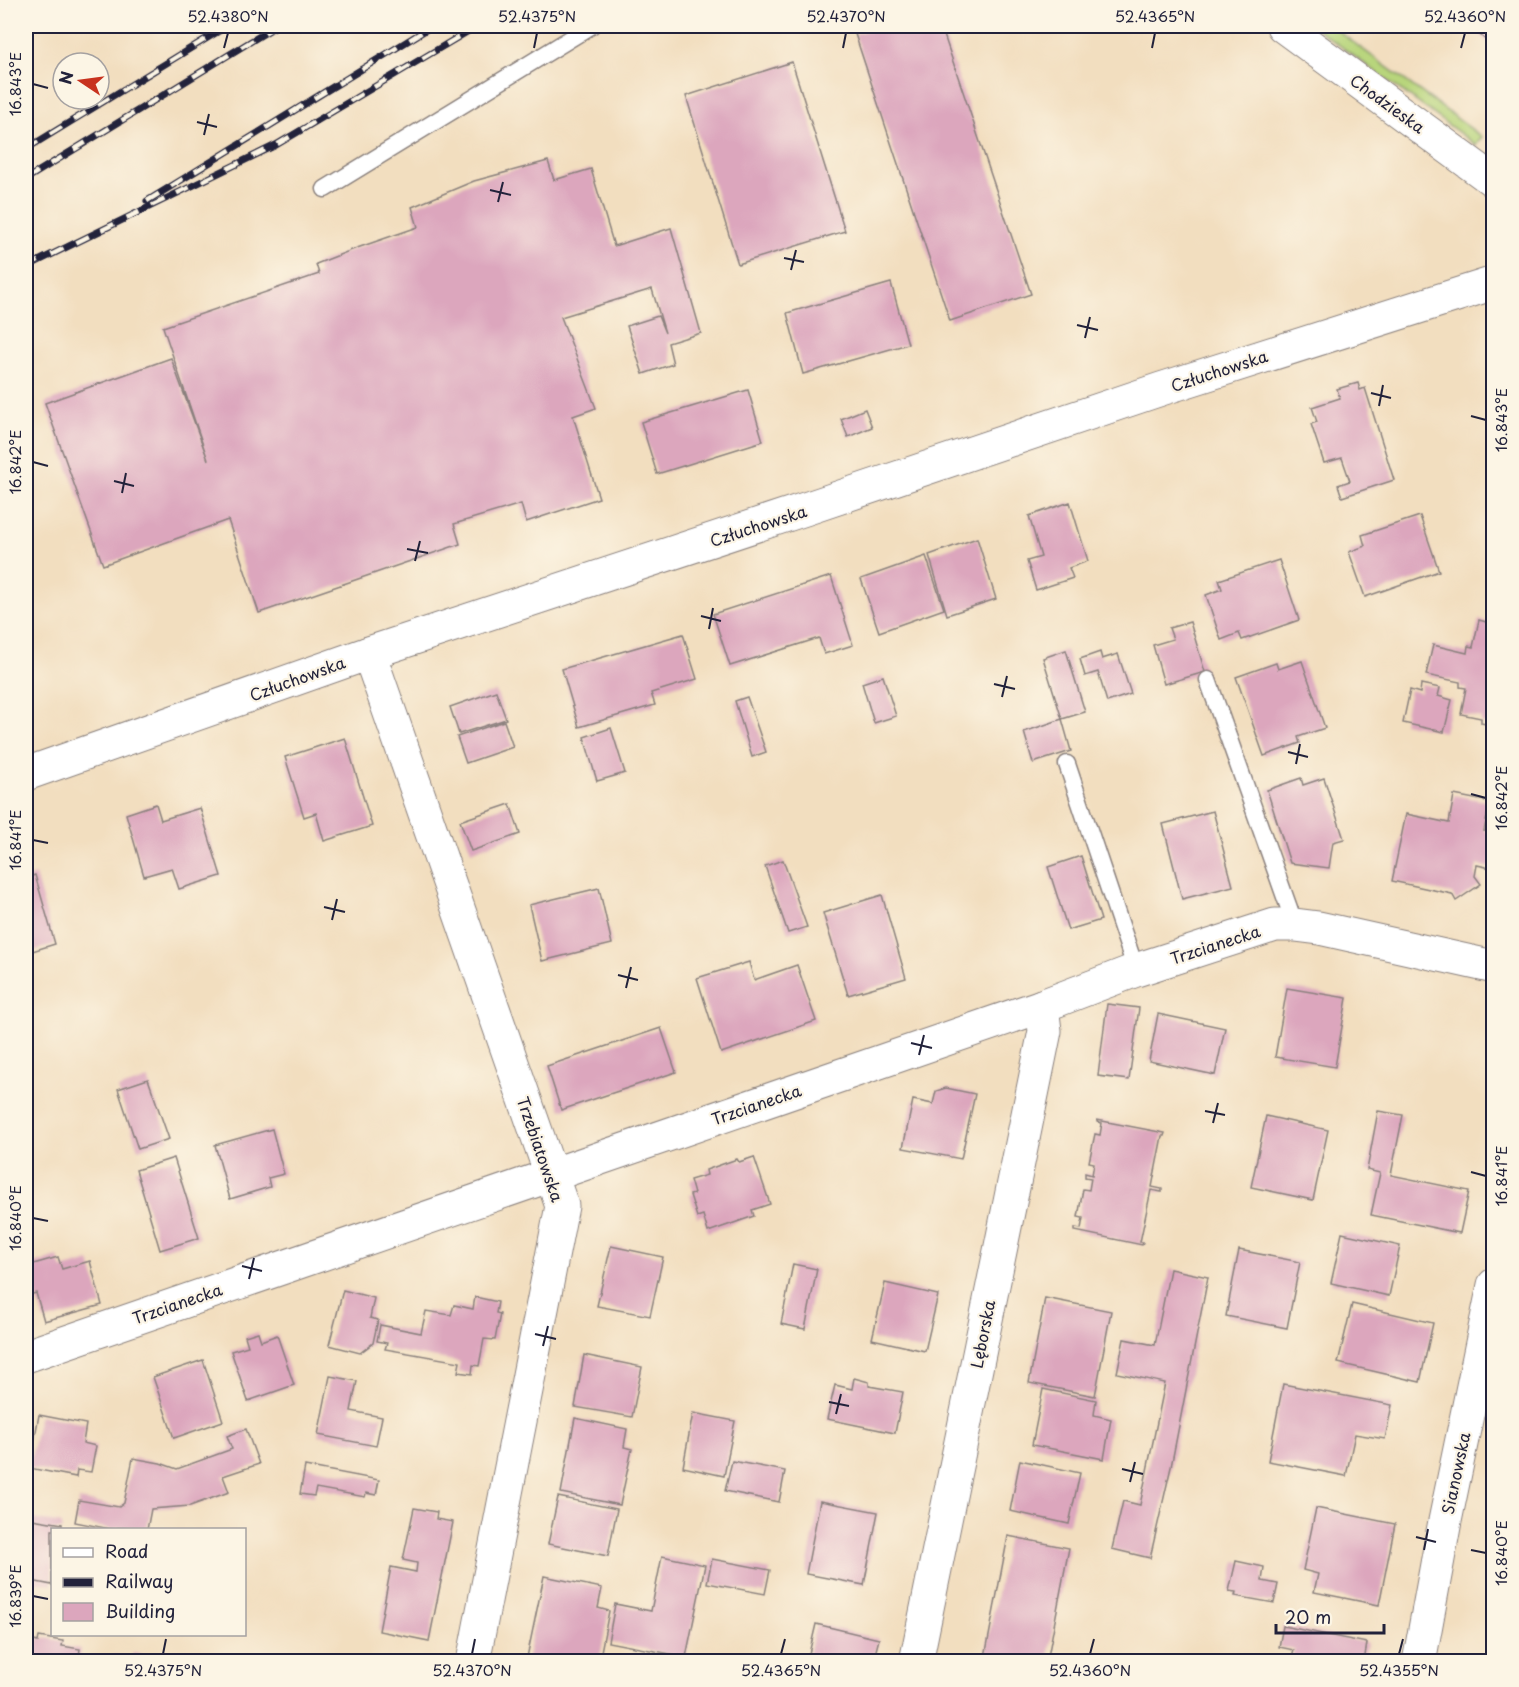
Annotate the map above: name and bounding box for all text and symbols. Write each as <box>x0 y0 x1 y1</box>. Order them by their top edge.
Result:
text: 52.4380°N <box>187 4 269 27</box>
text: 52.4375°N <box>498 4 576 27</box>
text: 52.4370°N <box>806 4 886 27</box>
text: 52.4365°N <box>1115 4 1195 27</box>
text: 52.4360°N <box>1424 4 1506 27</box>
north arrow <box>51 51 111 111</box>
text: 16.843°E <box>3 52 26 116</box>
street label: Chodzieska <box>1346 68 1430 138</box>
text: N <box>52 69 79 86</box>
street label: Człuchowska <box>1167 343 1271 397</box>
text: 16.843°E <box>1489 388 1512 452</box>
text: 16.842°E <box>3 430 26 494</box>
street label: Człuchowska <box>706 498 810 552</box>
street label: Człuchowska <box>246 650 348 706</box>
text: 16.842°E <box>1489 766 1512 830</box>
text: 16.841°E <box>3 809 26 871</box>
street label: Trzcianecka <box>1167 918 1263 970</box>
street label: Trzcianecka <box>708 1077 804 1131</box>
street label: Trzebiatowska <box>512 1093 570 1205</box>
text: 16.841°E <box>1489 1145 1512 1207</box>
text: 16.840°E <box>3 1185 26 1251</box>
street label: Trzcianecka <box>129 1276 225 1330</box>
street label: Lęborska <box>964 1298 1000 1370</box>
street label: Sianowska <box>1435 1430 1475 1516</box>
text: 16.840°E <box>1489 1520 1512 1586</box>
legend <box>51 1528 246 1636</box>
text: Road <box>105 1537 149 1564</box>
text: 16.839°E <box>3 1564 26 1628</box>
text: Railway <box>105 1567 173 1594</box>
text: Building <box>105 1597 175 1624</box>
scale bar <box>1276 1597 1384 1635</box>
text: 20 m <box>1285 1603 1331 1630</box>
text: 52.4375°N <box>124 1658 202 1681</box>
text: 52.4370°N <box>432 1658 512 1681</box>
text: 52.4365°N <box>741 1658 821 1681</box>
text: 52.4360°N <box>1049 1658 1131 1681</box>
text: 52.4355°N <box>1359 1658 1439 1681</box>

